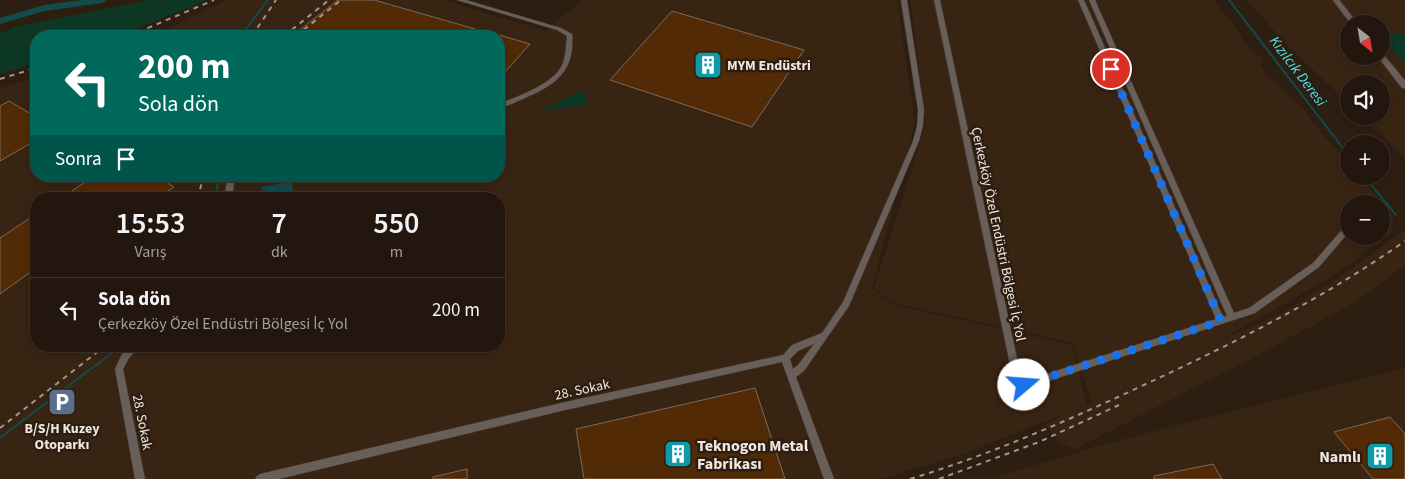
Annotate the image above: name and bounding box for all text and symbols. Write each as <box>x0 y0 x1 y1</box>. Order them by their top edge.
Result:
north arrow <box>1340 15 1390 65</box>
map controls <box>1340 15 1390 245</box>
water label: Kızılcık Deresi <box>1264 32 1331 111</box>
text: 200 m <box>138 42 230 92</box>
pin <box>1090 48 1132 90</box>
icon: left <box>55 50 120 115</box>
building icon: MYM Endüstri <box>693 50 723 80</box>
icon: arrive <box>1097 55 1125 83</box>
place label: MYM Endüstri <box>727 56 811 76</box>
button: sound <box>1340 75 1390 125</box>
text: Sola dön <box>138 88 219 120</box>
street label: Çerkezköy Özel Endüstri Bölgesi İç Yol <box>966 125 1031 344</box>
button: + <box>1340 135 1390 185</box>
icon: arrive <box>112 145 140 173</box>
text: Sonra <box>55 146 102 173</box>
button: − <box>1340 195 1390 245</box>
text: 15:53 <box>116 202 185 245</box>
text: 7 <box>272 202 287 245</box>
text: 550 <box>373 202 419 245</box>
text: Varış <box>134 241 167 263</box>
text: dk <box>271 241 288 263</box>
text: m <box>390 241 403 263</box>
text: Sola dön <box>98 286 171 313</box>
icon: left <box>55 296 83 324</box>
text: 200 m <box>432 297 480 324</box>
text: Çerkezköy Özel Endüstri Bölgesi İç Yol <box>98 313 348 335</box>
position arrow <box>997 358 1049 410</box>
street label: 28. Sokak <box>553 374 612 406</box>
parking icon: B/S/H Kuzey Otoparkı <box>47 387 77 417</box>
street label: 28. Sokak <box>127 393 157 452</box>
place label: B/S/H Kuzey Otoparkı <box>24 419 100 455</box>
place label: Teknogon Metal Fabrikası <box>697 435 809 475</box>
building icon: Teknogon Metal Fabrikası <box>663 439 693 469</box>
building icon: Namlı <box>1365 441 1395 471</box>
place label: Namlı <box>1319 446 1361 468</box>

